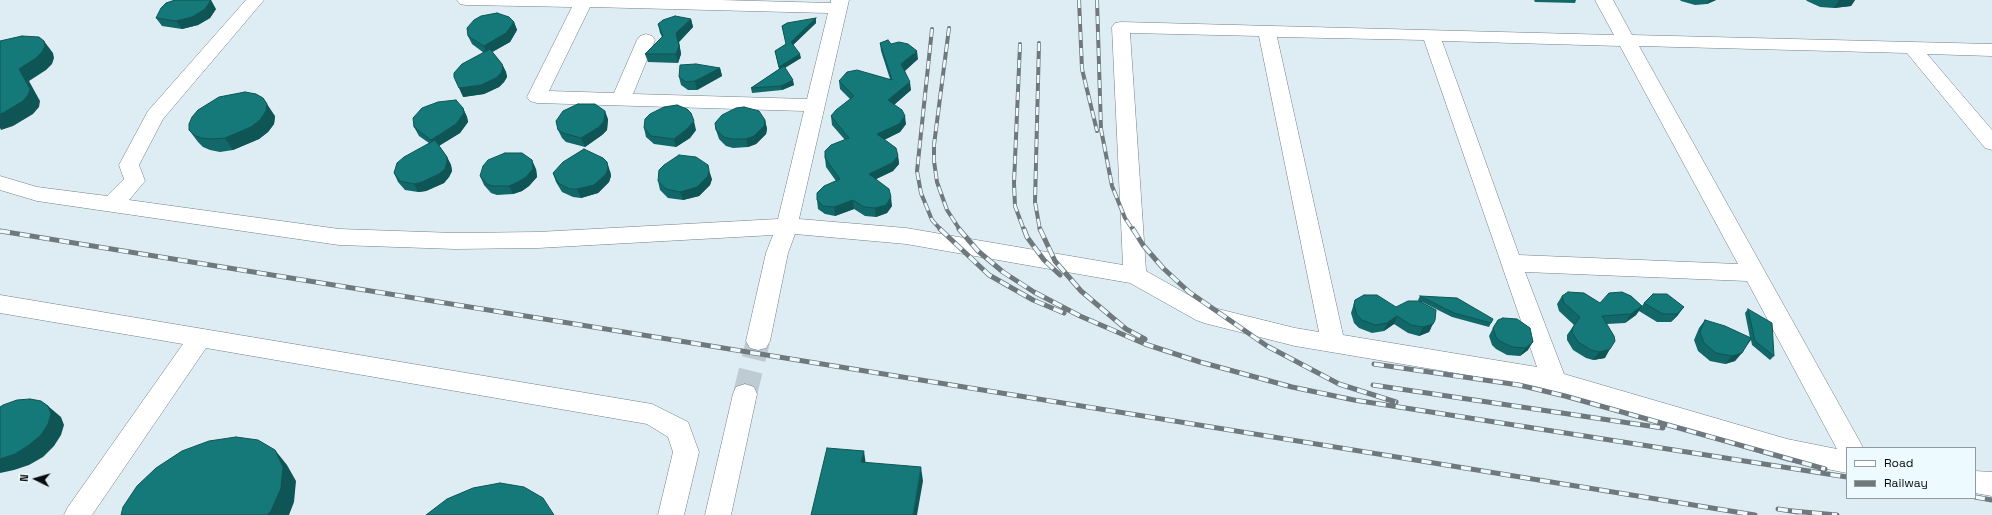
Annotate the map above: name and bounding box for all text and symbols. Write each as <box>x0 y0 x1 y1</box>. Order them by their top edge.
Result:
legend <box>1846 447 1976 499</box>
text: Road <box>1884 455 1913 471</box>
north arrow <box>16 459 56 499</box>
text: N <box>17 474 31 482</box>
text: Railway <box>1884 475 1928 491</box>

